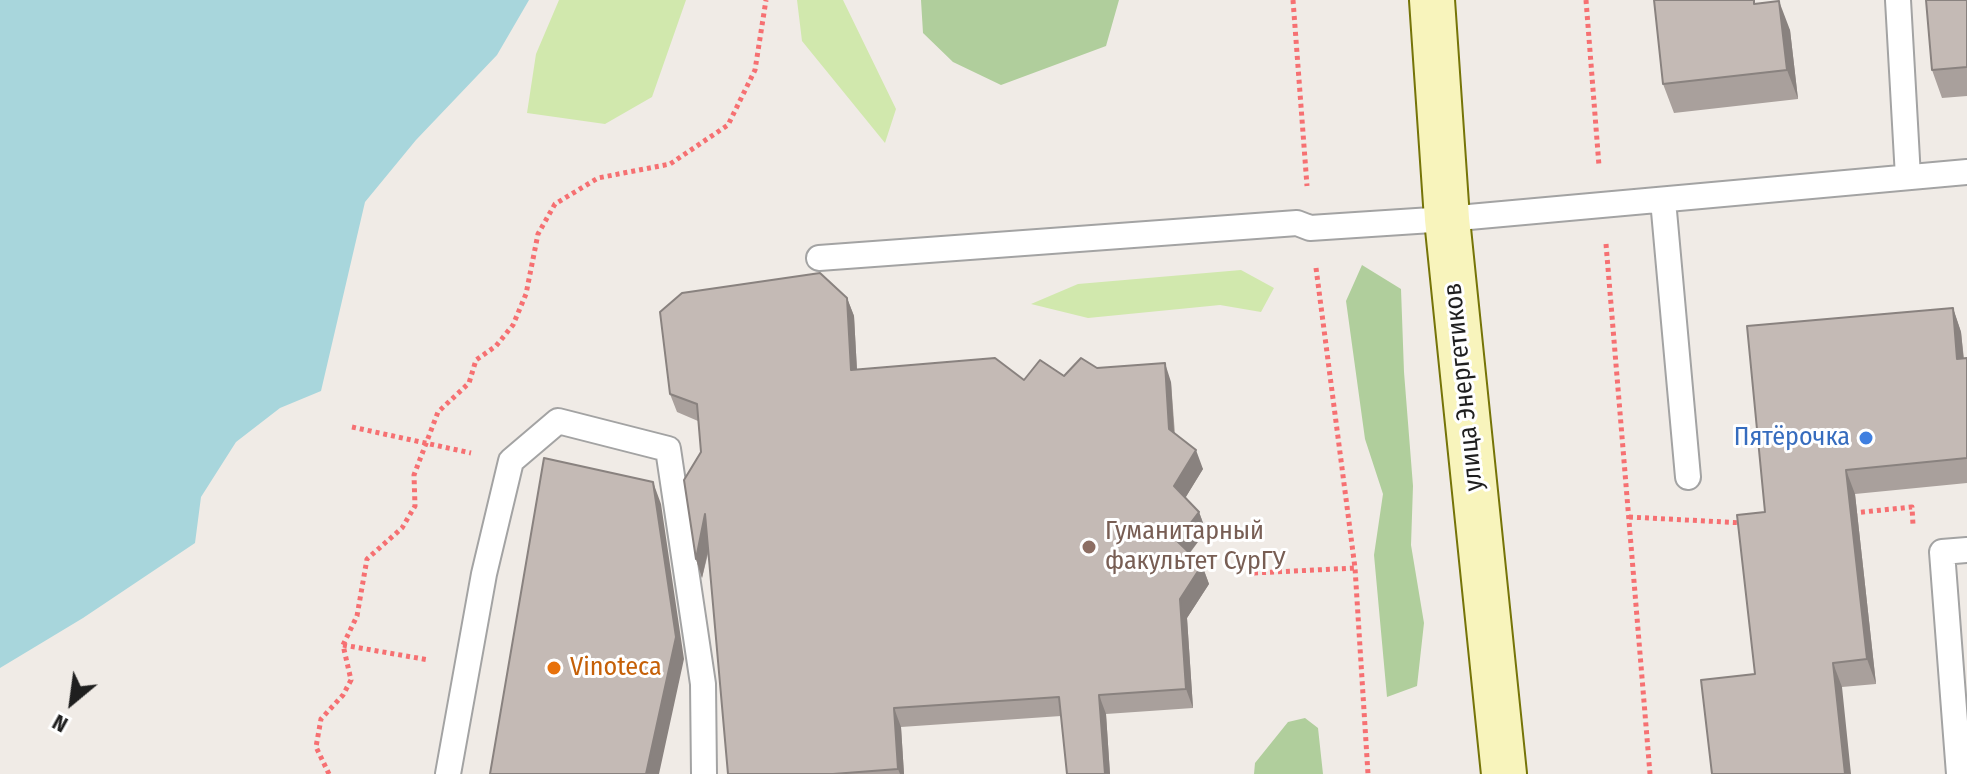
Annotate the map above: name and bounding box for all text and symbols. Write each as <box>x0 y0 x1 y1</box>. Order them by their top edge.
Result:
street label: улица Энергетиков <box>1438 281 1490 493</box>
place label: Пятёрочка <box>1734 422 1850 454</box>
marker: Пятёрочка <box>1857 429 1875 447</box>
place label: Гуманитарный факультет СурГУ <box>1105 516 1285 578</box>
marker: Гуманитарный факультет СурГУ <box>1080 538 1098 556</box>
place label: Vinoteca <box>570 652 662 684</box>
marker: Vinoteca <box>545 659 563 677</box>
north arrow <box>32 662 112 742</box>
text: N <box>48 708 72 738</box>

